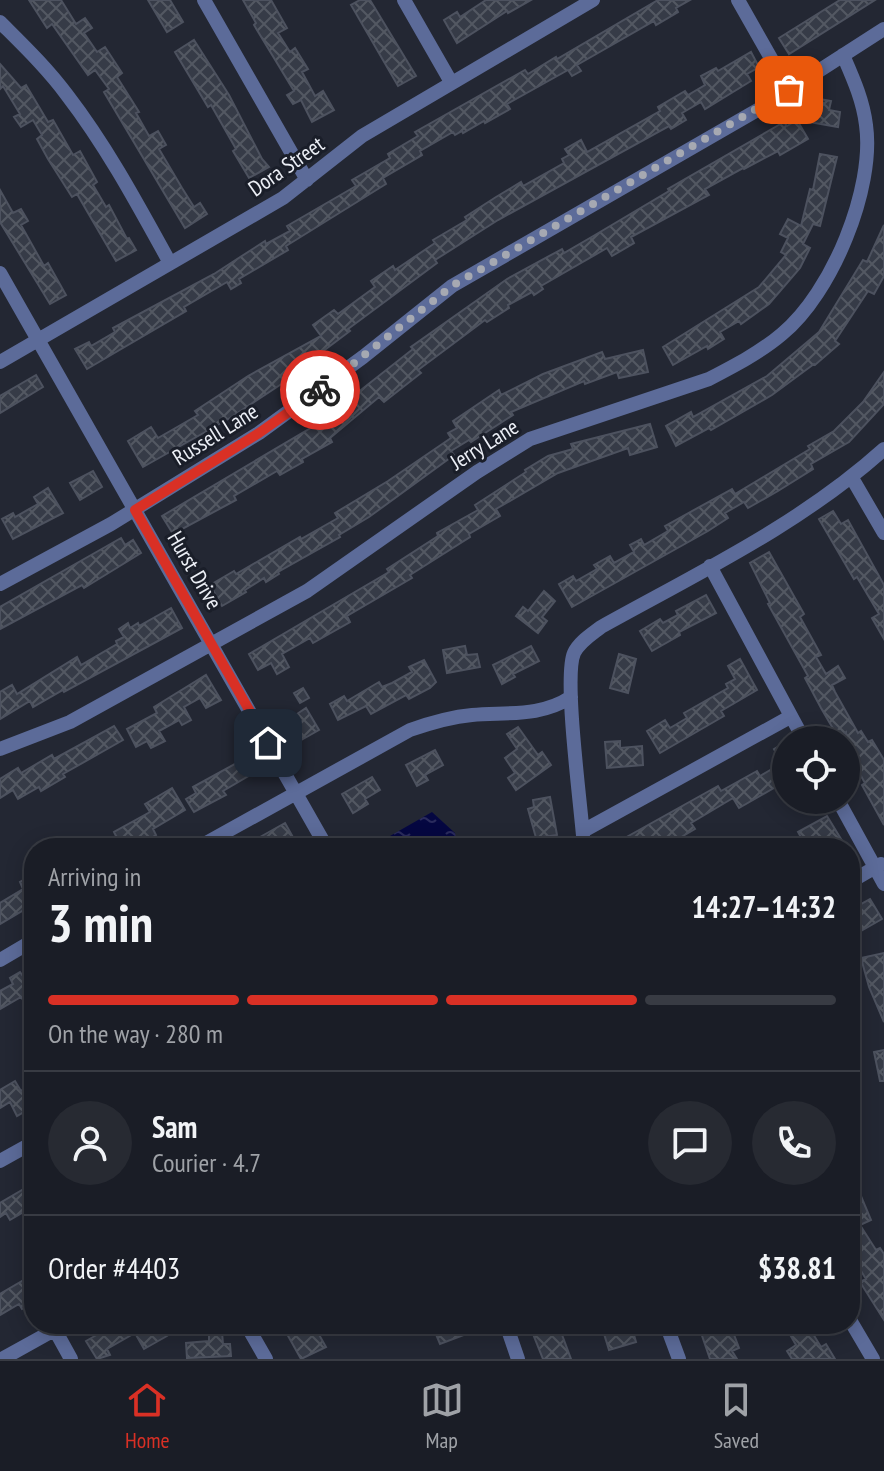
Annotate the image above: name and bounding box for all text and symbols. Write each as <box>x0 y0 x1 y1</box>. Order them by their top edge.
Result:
pin <box>755 56 823 124</box>
icon: bag <box>767 68 811 112</box>
street label: Dora Street <box>243 130 329 202</box>
courier <box>280 350 360 430</box>
icon: bike <box>298 368 342 412</box>
street label: Russell Lane <box>167 397 263 471</box>
street label: Jerry Lane <box>444 412 523 476</box>
street label: Hurst Drive <box>162 526 228 614</box>
pin <box>234 709 302 777</box>
icon: home <box>246 721 290 765</box>
map controls <box>772 726 860 814</box>
button: locate <box>772 726 860 814</box>
text: Arriving in <box>48 860 141 893</box>
text: 14:27–14:32 <box>692 887 836 926</box>
text: 3 min <box>48 889 153 956</box>
text: On the way · 280 m <box>48 1017 223 1050</box>
button: person <box>48 1101 132 1185</box>
button: chat <box>648 1101 732 1185</box>
button: phone <box>752 1101 836 1185</box>
text: Sam <box>152 1107 197 1146</box>
text: Courier · 4.7 <box>152 1146 261 1179</box>
text: Order #4403 <box>48 1248 180 1287</box>
text: $38.81 <box>758 1248 836 1287</box>
tab: Home <box>125 1378 170 1454</box>
tab: Map <box>420 1378 464 1454</box>
tab: Saved <box>714 1378 759 1454</box>

